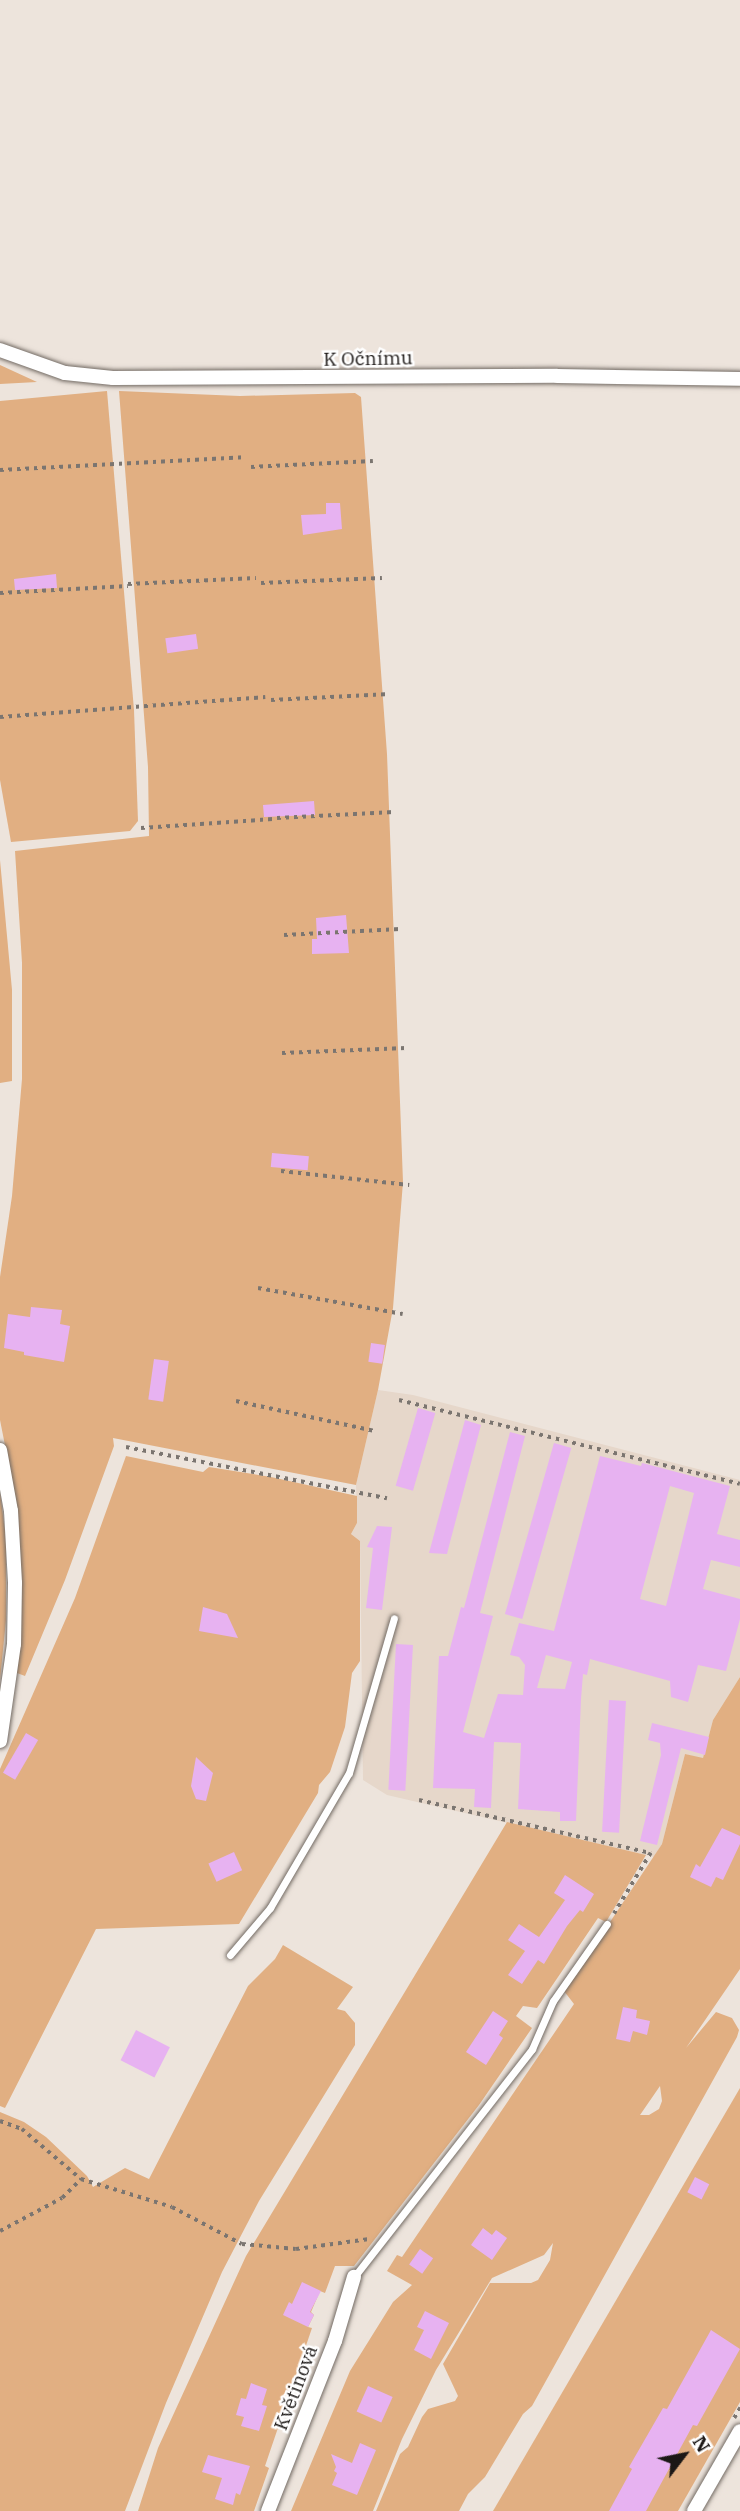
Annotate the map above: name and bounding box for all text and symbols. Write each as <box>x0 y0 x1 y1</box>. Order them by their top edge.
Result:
street label: K Očnímu <box>323 347 413 371</box>
street label: Květinová <box>269 2342 323 2434</box>
north arrow <box>649 2420 719 2490</box>
text: N <box>688 2431 716 2457</box>

